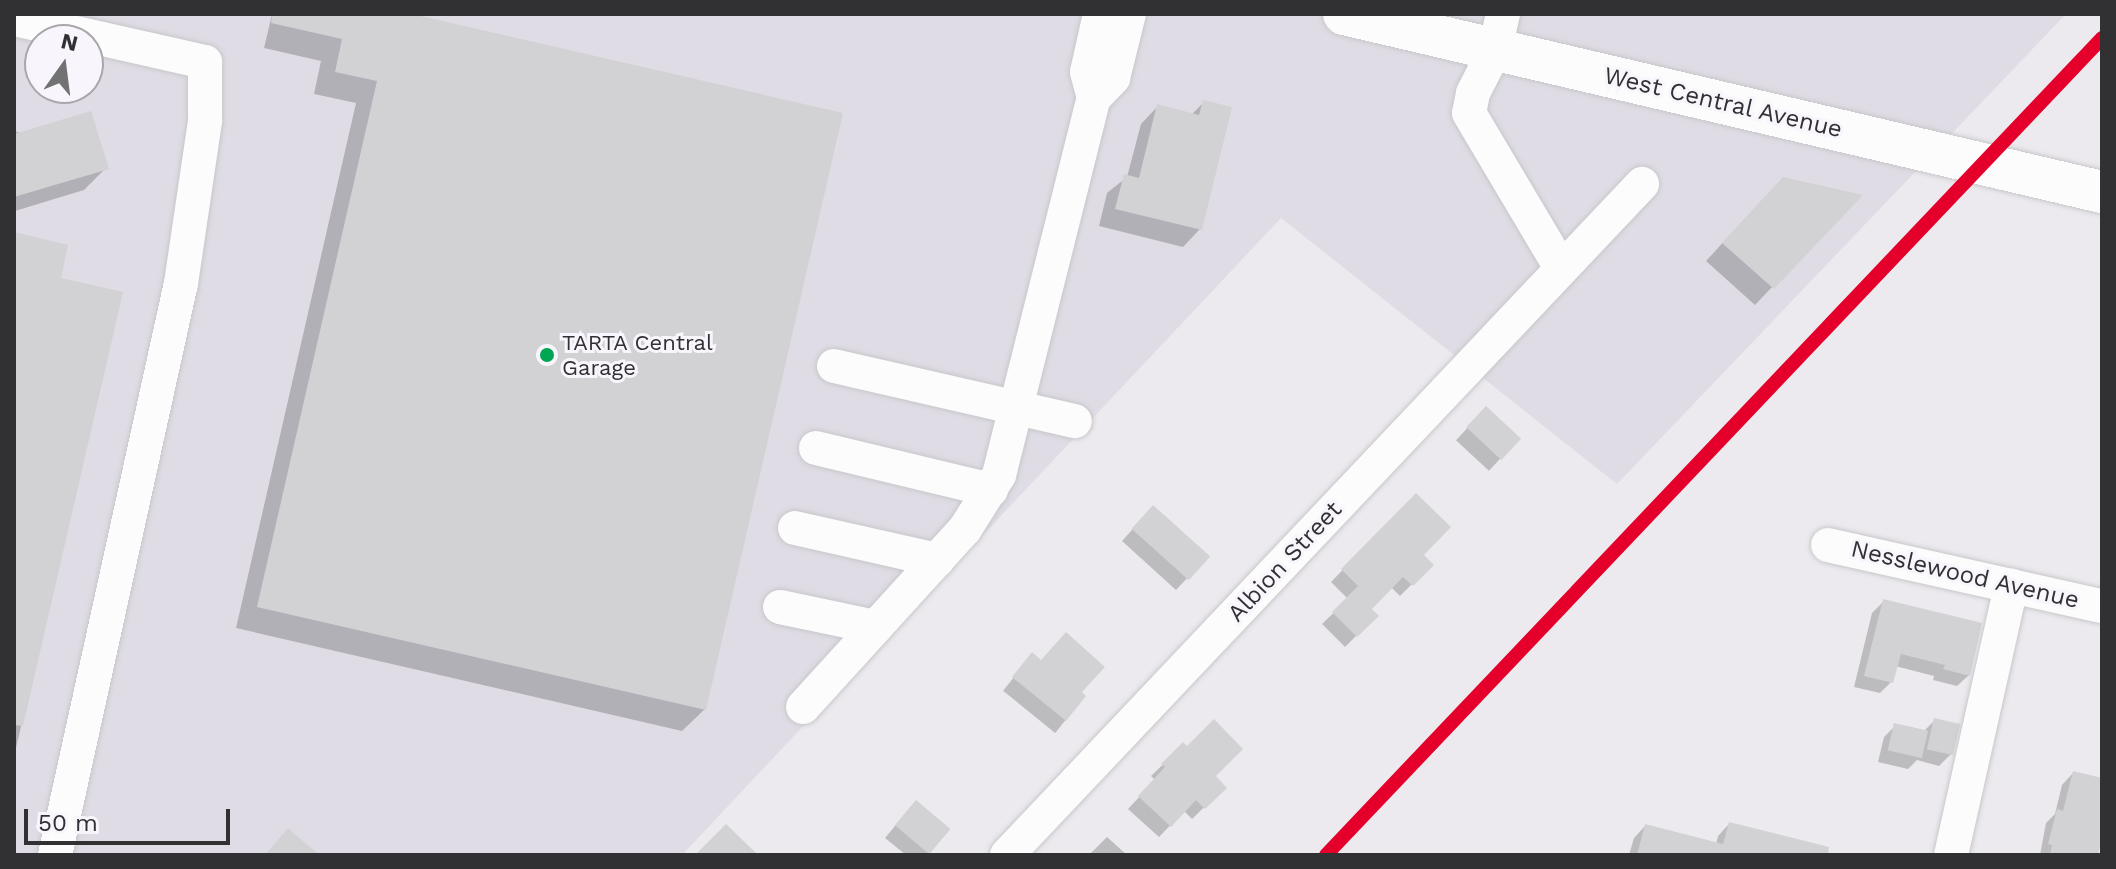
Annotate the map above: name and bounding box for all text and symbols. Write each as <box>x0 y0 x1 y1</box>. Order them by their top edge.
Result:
north arrow <box>24 24 104 104</box>
text: N <box>59 28 80 56</box>
street label: West Central Avenue <box>1600 61 1846 145</box>
place label: TARTA Central Garage <box>562 329 714 380</box>
marker: TARTA Central Garage <box>539 347 555 363</box>
street label: Albion Street <box>1222 496 1348 628</box>
street label: Nesslewood Avenue <box>1848 535 2082 615</box>
scale bar <box>28 793 234 843</box>
text: 50 m <box>38 809 98 837</box>

